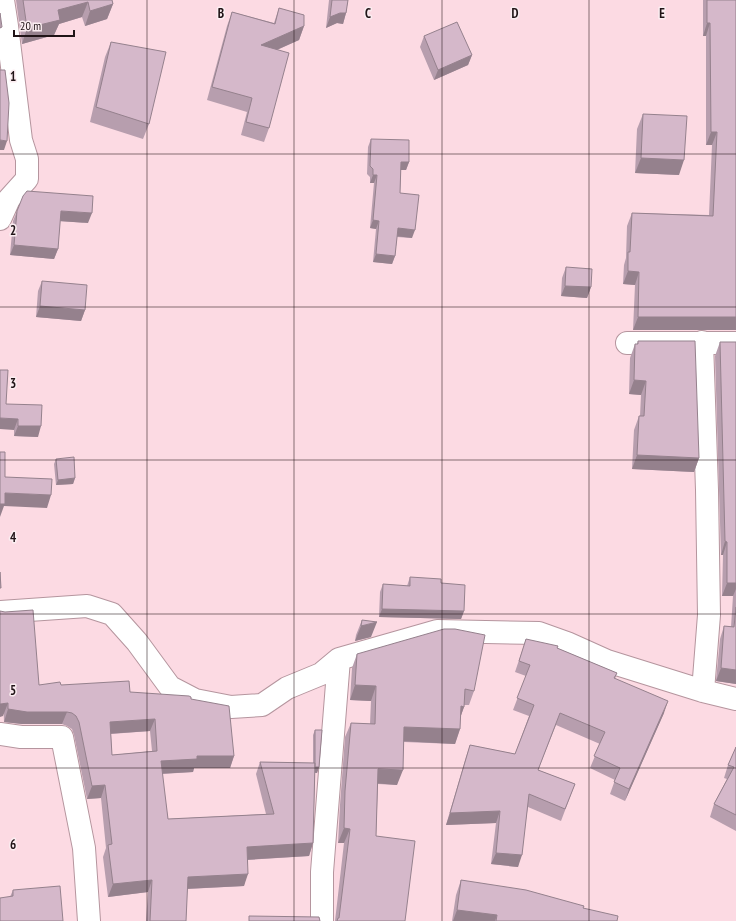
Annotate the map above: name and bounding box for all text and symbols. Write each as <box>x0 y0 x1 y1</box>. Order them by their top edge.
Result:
text: B <box>218 5 224 22</box>
text: C <box>365 5 371 22</box>
text: D <box>512 5 519 22</box>
text: E <box>659 5 665 22</box>
scale bar <box>14 12 74 38</box>
text: 20 m <box>20 18 41 33</box>
text: 1 <box>10 68 16 85</box>
text: 2 <box>10 222 16 239</box>
text: 3 <box>10 375 16 392</box>
text: 4 <box>10 529 17 546</box>
text: 5 <box>10 682 16 699</box>
text: 6 <box>10 836 16 853</box>

